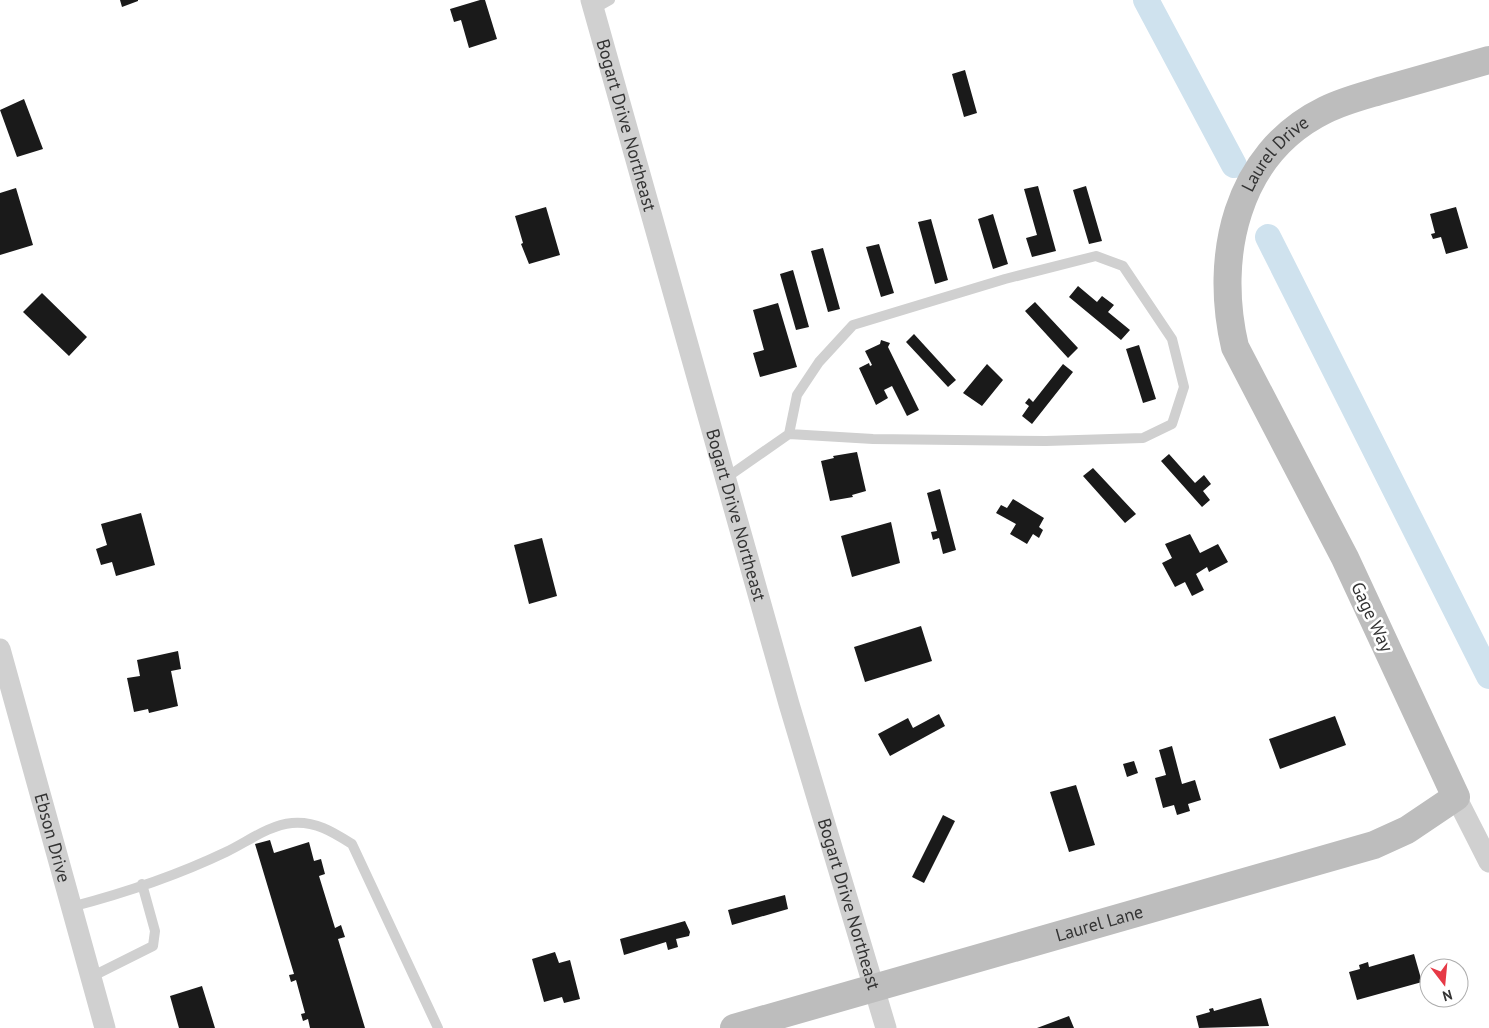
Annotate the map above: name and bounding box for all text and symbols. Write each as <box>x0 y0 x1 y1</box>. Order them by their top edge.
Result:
street label: Bogart Drive Northeast <box>592 36 662 214</box>
street label: Laurel Drive <box>1236 111 1313 195</box>
street label: Bogart Drive Northeast <box>701 426 771 604</box>
street label: Gage Way <box>1346 578 1399 656</box>
street label: Ebson Drive <box>29 791 76 885</box>
street label: Bogart Drive Northeast <box>813 815 886 992</box>
street label: Laurel Lane <box>1053 900 1146 946</box>
north arrow <box>1419 958 1469 1008</box>
text: N <box>1441 986 1454 1005</box>

